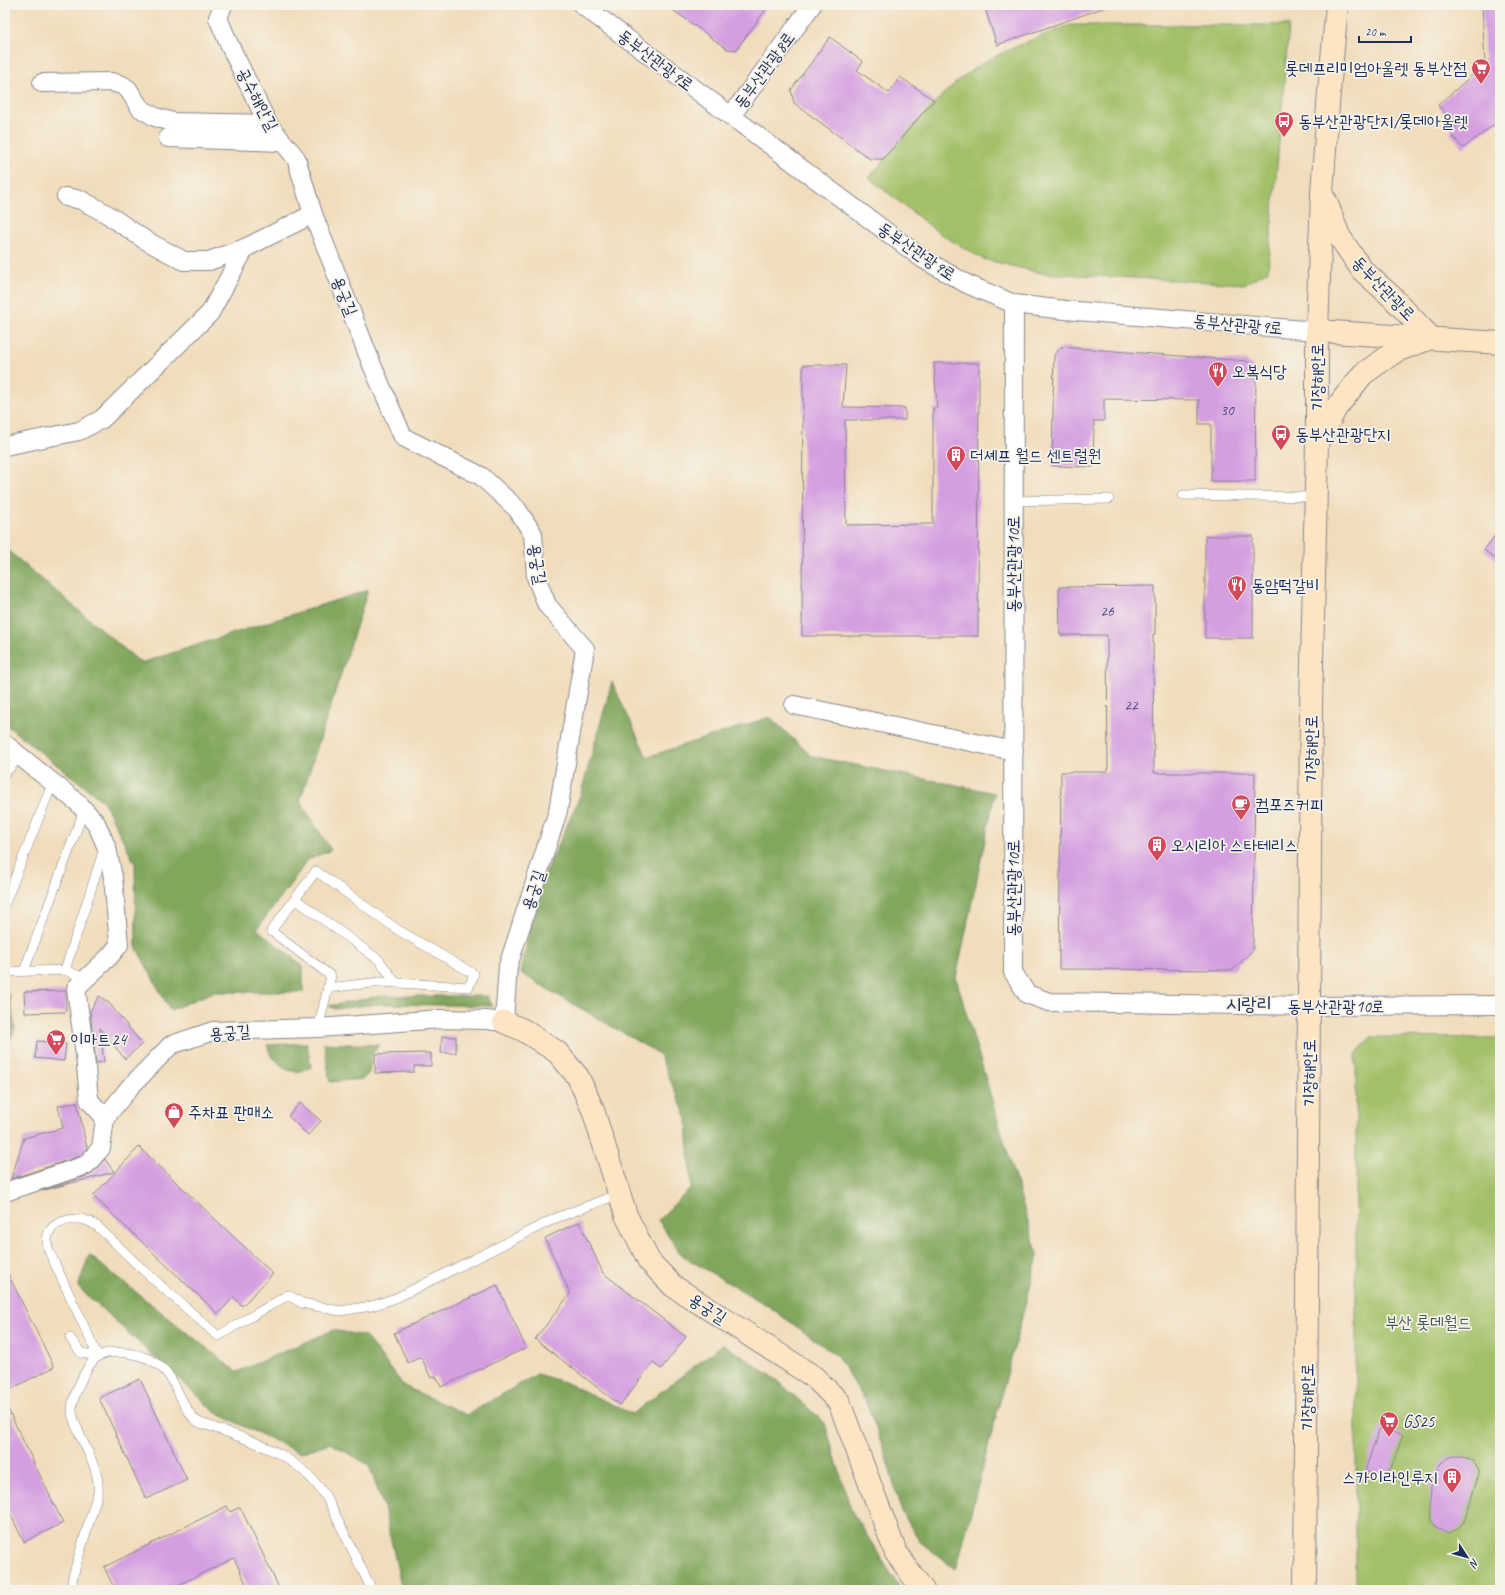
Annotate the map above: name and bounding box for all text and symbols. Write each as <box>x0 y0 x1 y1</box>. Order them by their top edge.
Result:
scale bar <box>1359 18 1411 44</box>
text: 20 m <box>1365 24 1387 40</box>
street label: 동부산관광9로 <box>614 25 698 96</box>
street label: 동부산관광8로 <box>730 28 799 113</box>
supermarket icon: 롯데프리미엄아울렛 동부산점 <box>1470 57 1492 85</box>
place label: 롯데프리미엄아울렛 동부산점 <box>1285 58 1467 79</box>
street label: 공수해안길 <box>232 64 283 135</box>
bus stop icon: 동부산관광단지/롯데아울렛 <box>1273 110 1295 138</box>
place label: 동부산관광단지/롯데아울렛 <box>1298 111 1468 132</box>
street label: 동부산관광9로 <box>874 218 960 285</box>
street label: 동부산관광로 <box>1348 252 1420 325</box>
street label: 용궁길 <box>327 273 362 319</box>
street label: 동부산관광9로 <box>1192 310 1284 339</box>
street label: 기장해안로 <box>1307 343 1328 411</box>
restaurant icon: 오복식당 <box>1207 360 1229 388</box>
place label: 오복식당 <box>1232 361 1287 382</box>
house number: 30 <box>1220 401 1235 420</box>
bus stop icon: 동부산관광단지 <box>1270 423 1292 451</box>
place label: 동부산관광단지 <box>1295 424 1391 445</box>
building icon: 더셰프 월드 센트럴원 <box>945 444 967 472</box>
place label: 더셰프 월드 센트럴원 <box>970 445 1101 466</box>
street label: 동부산관광10로 <box>1003 515 1024 613</box>
street label: 용궁길 <box>524 542 551 586</box>
restaurant icon: 동암떡갈비 <box>1226 574 1248 602</box>
place label: 동암떡갈비 <box>1251 575 1319 596</box>
house number: 26 <box>1100 602 1115 621</box>
house number: 22 <box>1124 696 1139 715</box>
street label: 기장해안로 <box>1301 715 1322 783</box>
cafe icon: 컴포즈커피 <box>1230 793 1252 821</box>
place label: 컴포즈커피 <box>1255 794 1323 815</box>
building icon: 오시리아 스타테리스 <box>1146 834 1168 862</box>
place label: 오시리아 스타테리스 <box>1171 835 1298 856</box>
street label: 동부산관광10로 <box>1003 839 1024 937</box>
street label: 용궁길 <box>517 867 550 913</box>
district label: 시랑리 <box>1226 992 1272 1016</box>
street label: 동부산관광10로 <box>1287 996 1385 1017</box>
street label: 용궁길 <box>209 1020 252 1045</box>
supermarket icon: 이마트24 <box>45 1028 67 1056</box>
place label: 이마트24 <box>70 1029 129 1050</box>
street label: 기장해안로 <box>1299 1039 1320 1107</box>
shop icon: 주차표 판매소 <box>163 1101 185 1129</box>
place label: 주차표 판매소 <box>188 1102 274 1123</box>
street label: 용궁길 <box>685 1289 731 1328</box>
park label: 부산 롯데월드 <box>1385 1312 1471 1333</box>
street label: 기장해안로 <box>1297 1363 1318 1431</box>
supermarket icon: GS25 <box>1378 1410 1400 1438</box>
place label: GS25 <box>1403 1411 1436 1432</box>
building icon: 스카이라인루지 <box>1441 1466 1463 1494</box>
place label: 스카이라인루지 <box>1342 1467 1438 1488</box>
north arrow <box>1447 1537 1487 1577</box>
text: N <box>1466 1556 1483 1572</box>

